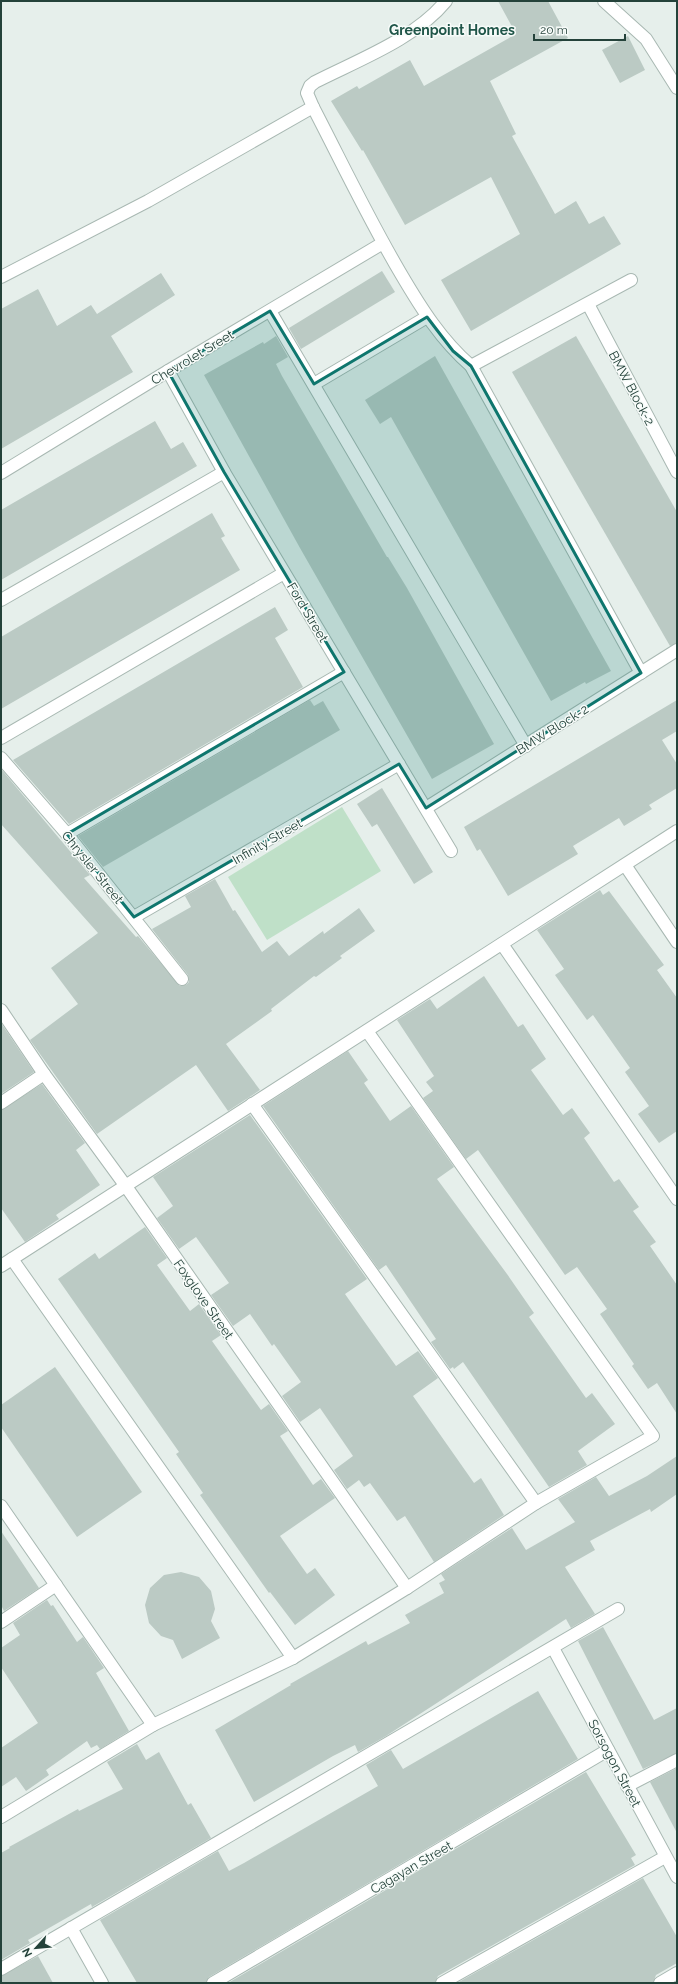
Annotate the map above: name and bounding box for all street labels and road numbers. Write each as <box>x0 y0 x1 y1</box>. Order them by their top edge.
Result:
street label: Chevrolet Sreet <box>148 327 237 388</box>
street label: BMW Block-2 <box>606 348 658 428</box>
street label: Ford Street <box>284 580 332 645</box>
street label: BMW Block-2 <box>513 701 591 758</box>
street label: Infinity Street <box>230 815 305 867</box>
street label: Chrysler Street <box>59 828 127 907</box>
street label: Foxglove Street <box>171 1257 237 1342</box>
street label: Sorsogon Street <box>585 1717 644 1810</box>
street label: Cagayan Street <box>368 1838 455 1897</box>

